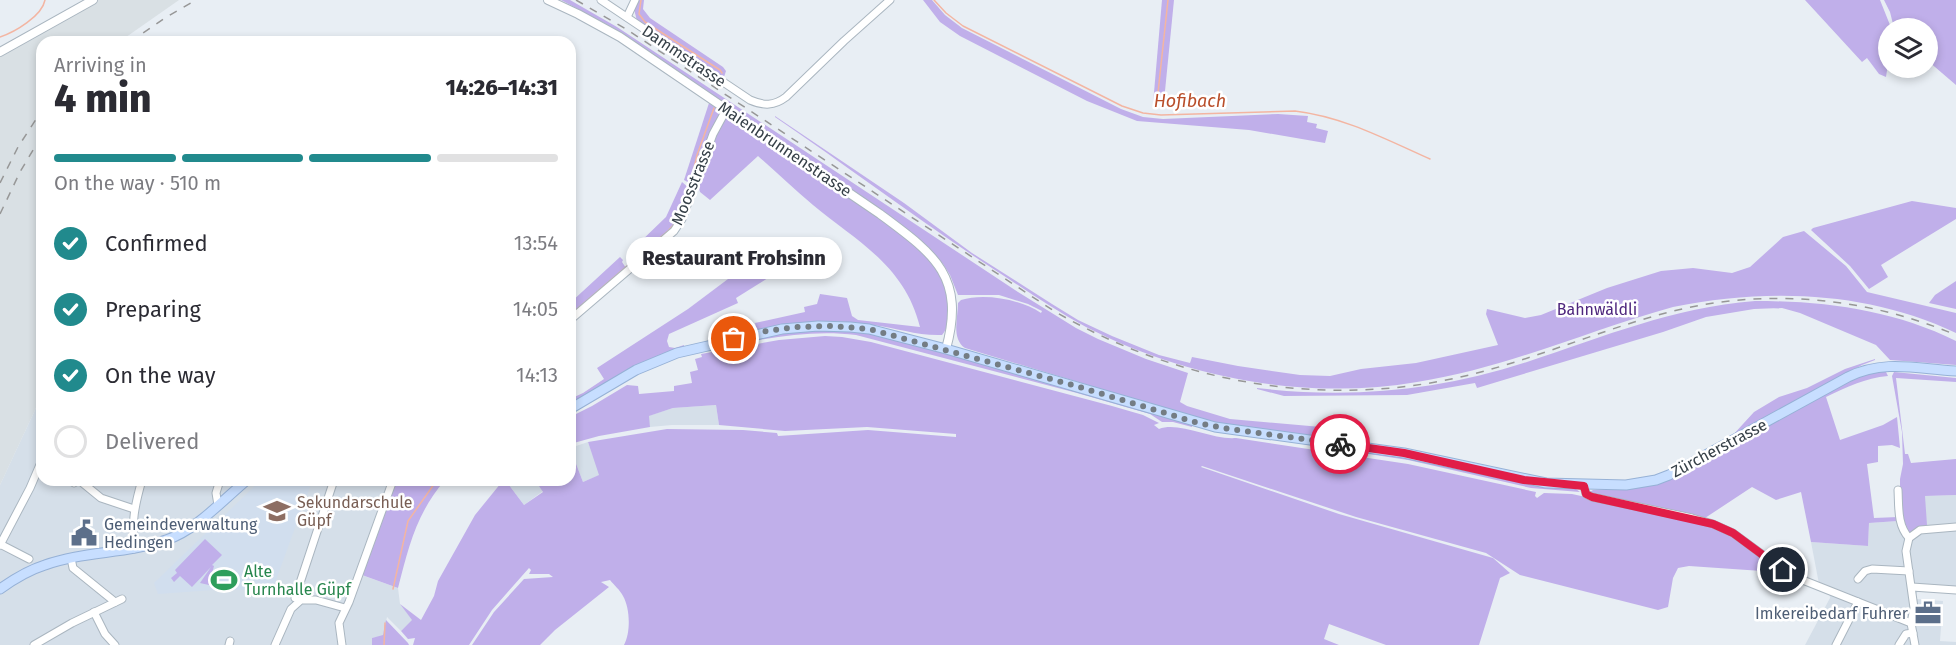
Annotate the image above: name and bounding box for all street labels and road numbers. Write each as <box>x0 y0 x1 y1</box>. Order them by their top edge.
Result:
street label: Dammstrasse <box>638 21 730 91</box>
street label: Maienbrunnenstrasse <box>715 97 855 201</box>
street label: Moosstrasse <box>667 138 719 228</box>
street label: Zürcherstrasse <box>1668 415 1770 481</box>

